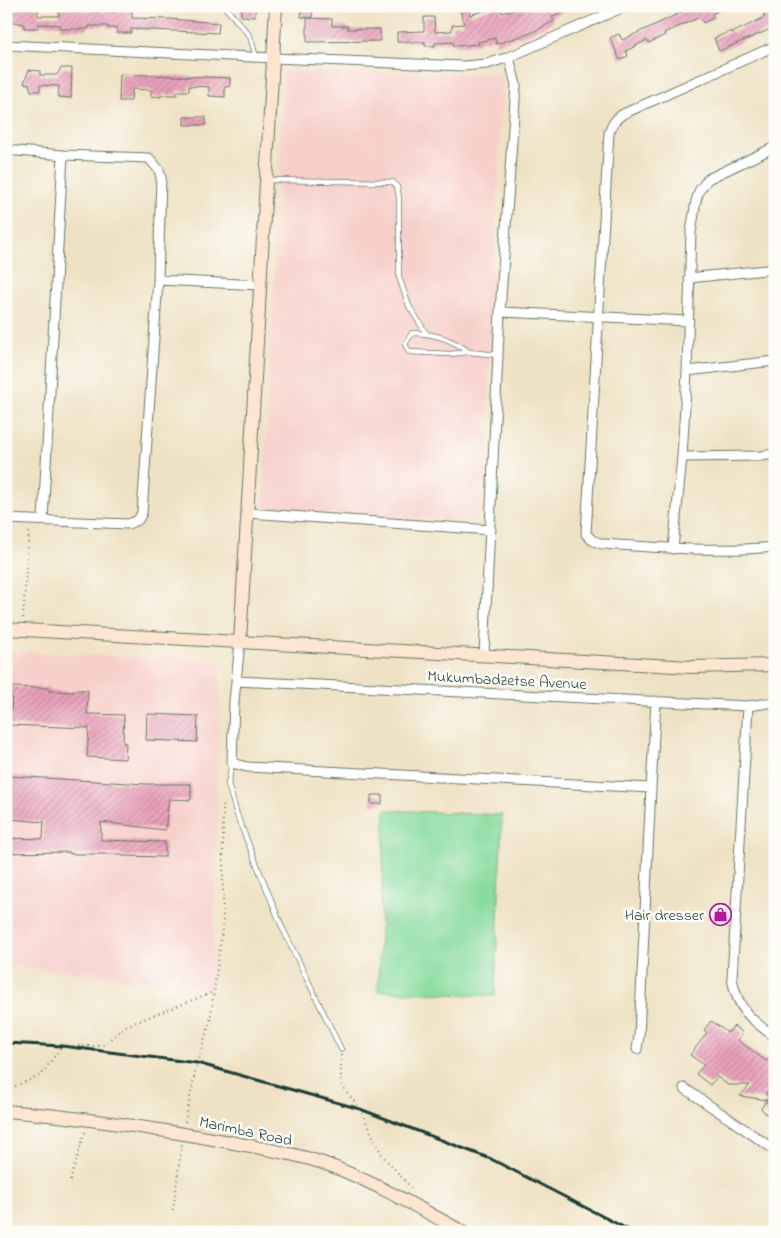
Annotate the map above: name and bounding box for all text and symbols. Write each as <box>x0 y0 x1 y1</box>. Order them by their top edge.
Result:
street label: Mukumbadzetse Avenue <box>426 665 588 697</box>
shop icon: Hair dresser <box>708 902 732 926</box>
place label: Hair dresser <box>625 904 704 928</box>
street label: Marimba Road <box>197 1110 294 1154</box>

